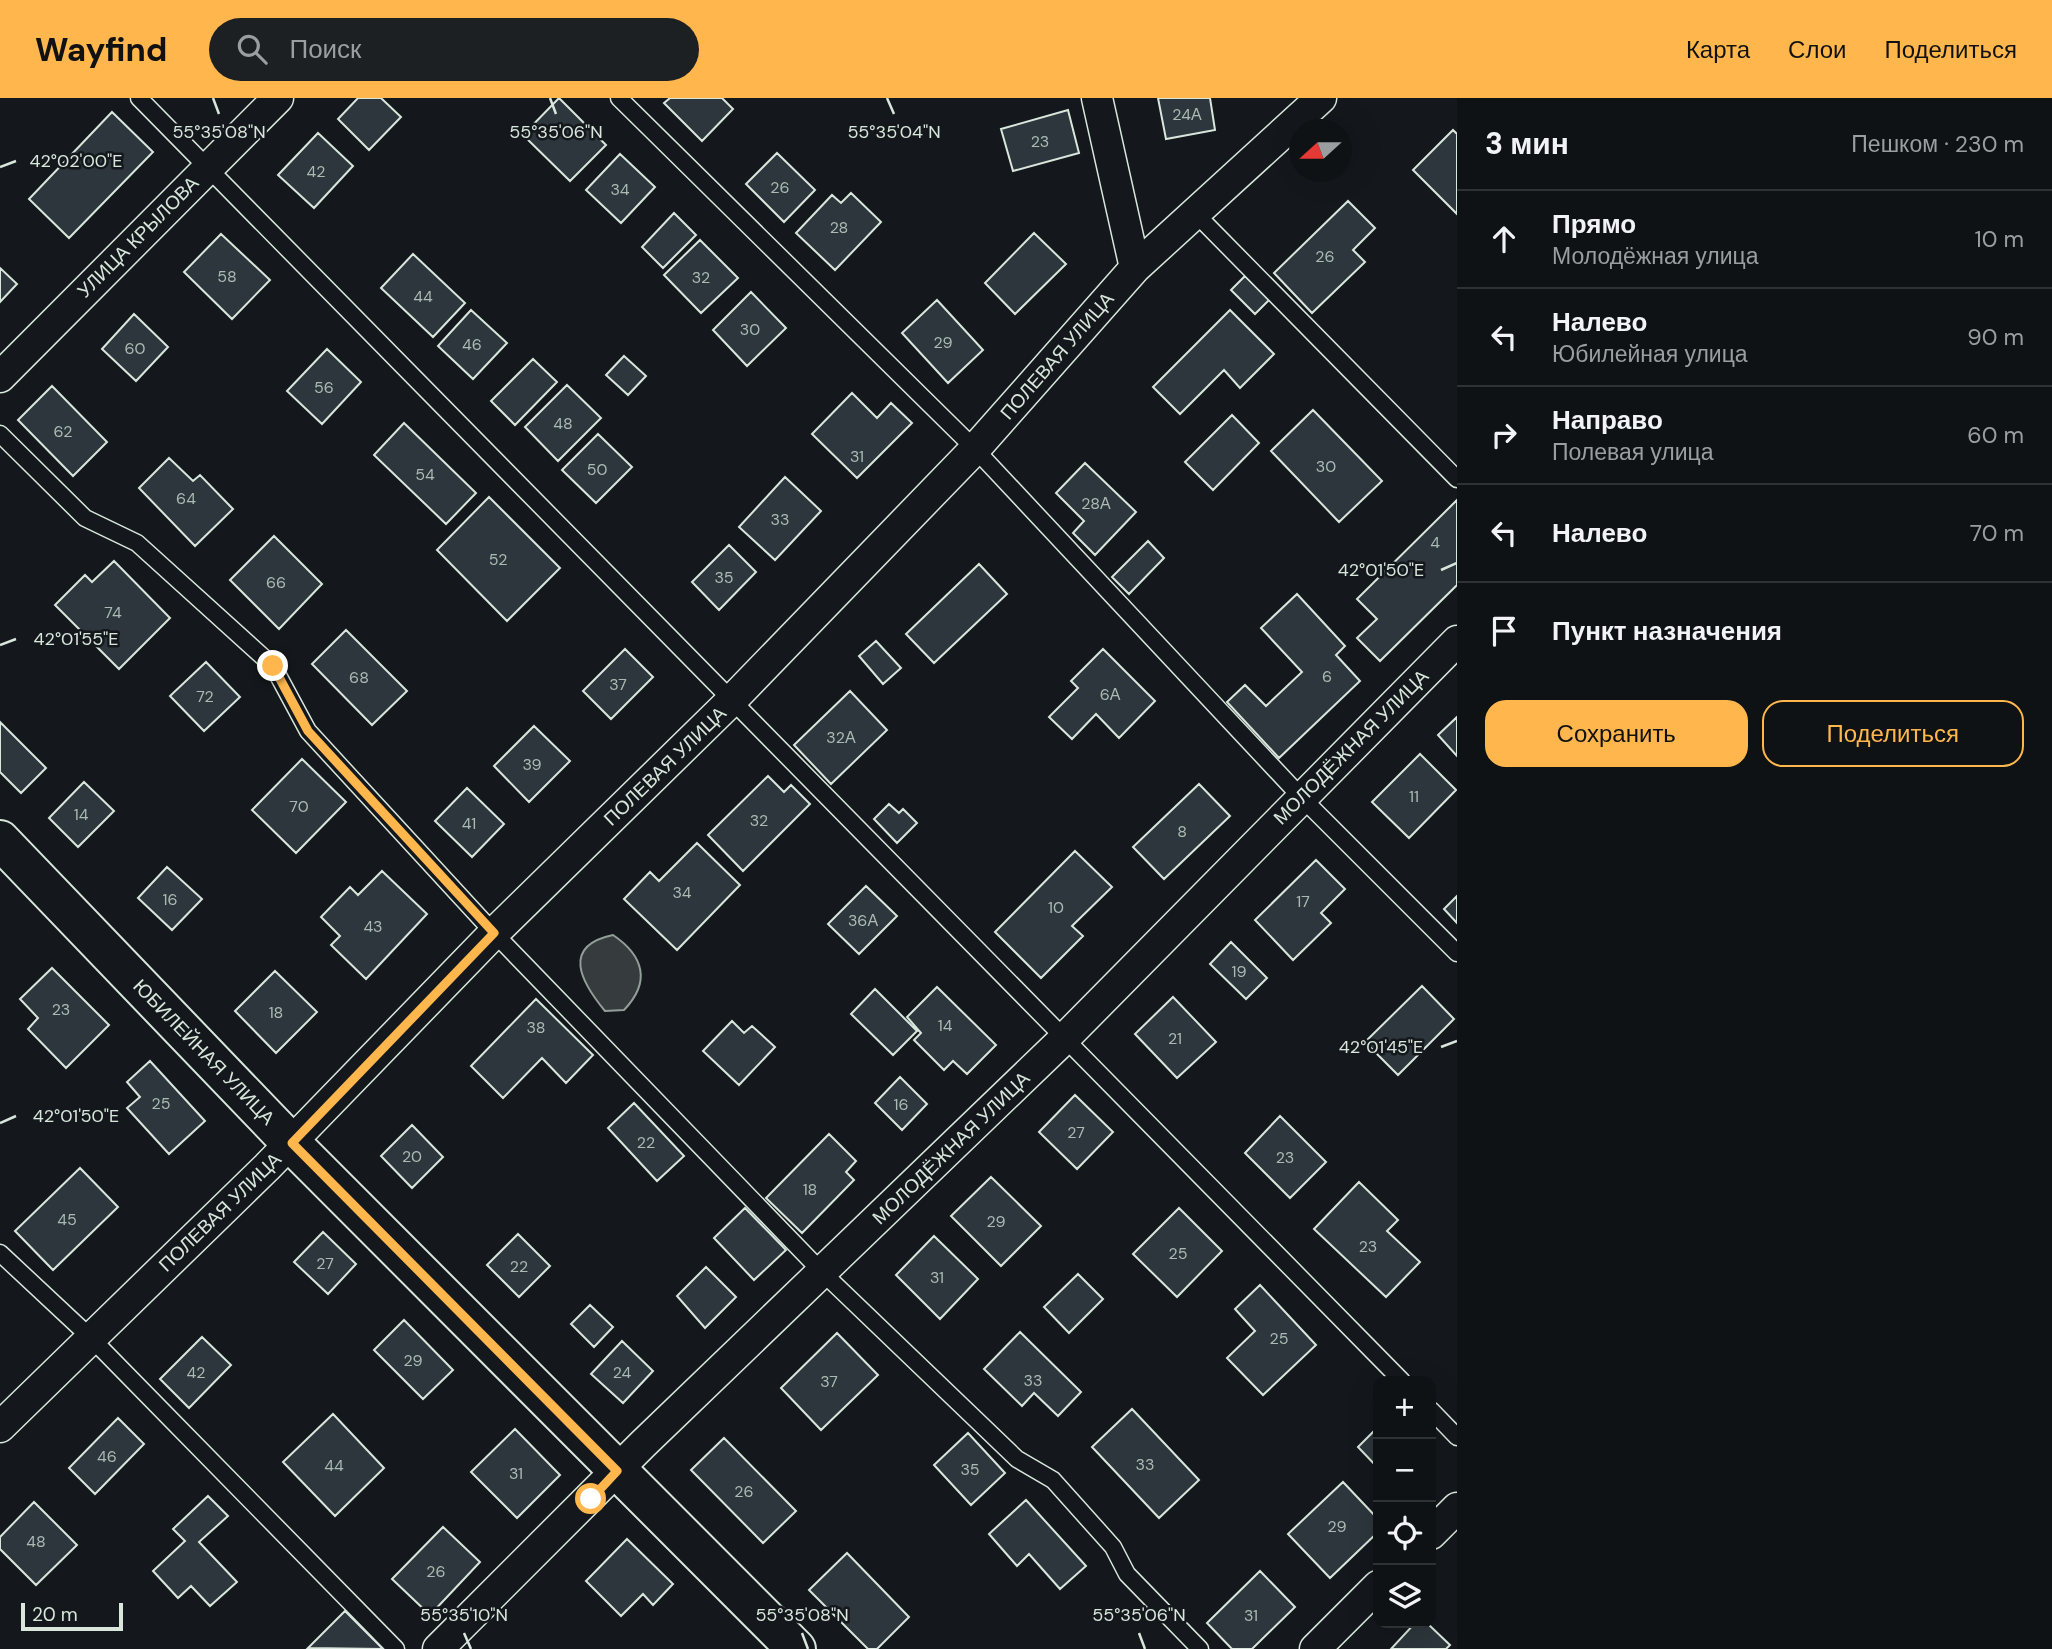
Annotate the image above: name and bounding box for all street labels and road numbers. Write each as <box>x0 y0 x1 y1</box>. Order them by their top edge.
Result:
street label: УЛИЦА КРЫЛОВА <box>72 171 204 303</box>
street label: ПОЛЕВАЯ УЛИЦА <box>995 287 1120 425</box>
street label: МОЛОДЁЖНАЯ УЛИЦА <box>1268 664 1434 830</box>
street label: ПОЛЕВАЯ УЛИЦА <box>598 701 732 831</box>
street label: ЮБИЛЕЙНАЯ УЛИЦА <box>128 974 280 1131</box>
street label: МОЛОДЁЖНАЯ УЛИЦА <box>867 1066 1035 1230</box>
street label: ПОЛЕВАЯ УЛИЦА <box>153 1147 287 1277</box>

